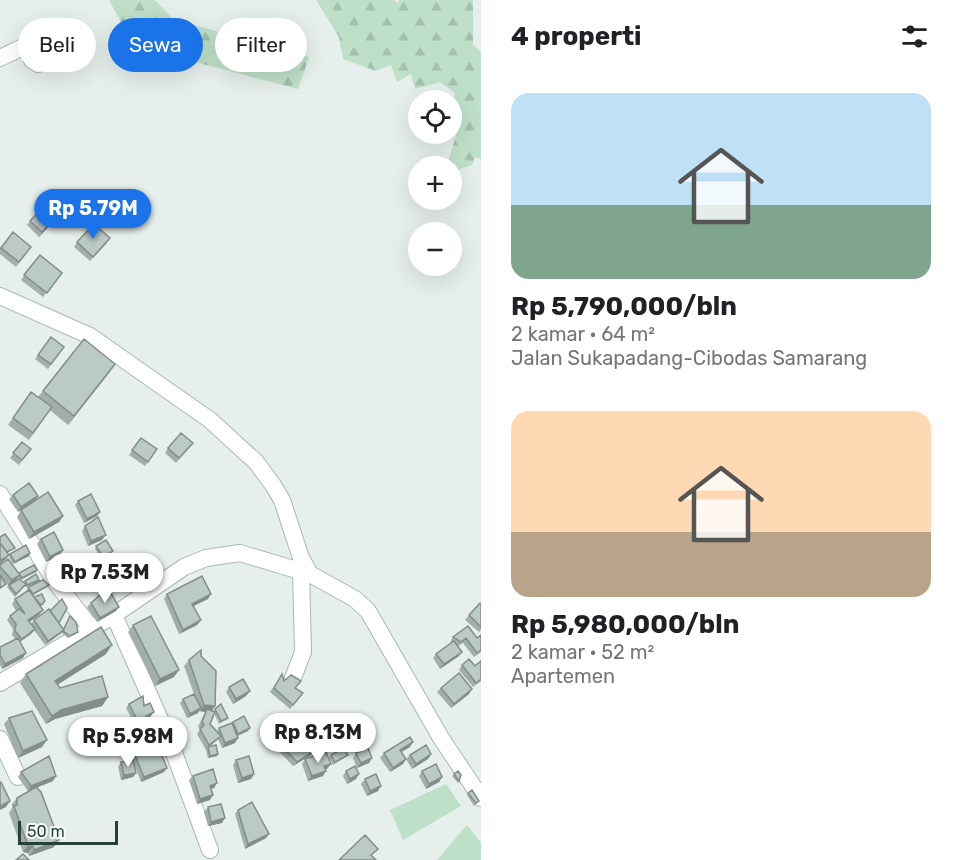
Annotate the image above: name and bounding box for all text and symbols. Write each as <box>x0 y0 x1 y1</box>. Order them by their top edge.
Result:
chip: Beli <box>18 18 96 72</box>
chip: Sewa <box>108 18 203 72</box>
chip: Filter <box>215 18 307 72</box>
icon: filters <box>898 20 931 53</box>
text: 4 properti <box>511 21 642 52</box>
map controls <box>408 90 462 276</box>
button: locate <box>408 90 462 144</box>
icon: home <box>667 132 775 240</box>
button: + <box>408 156 462 210</box>
pin: Rp 5.79M <box>31 189 155 240</box>
text: Rp 5.79M <box>48 196 138 220</box>
button: − <box>408 222 462 276</box>
text: Rp 5,790,000/bln <box>511 291 737 322</box>
text: 2 kamar · 64 m² <box>511 322 655 346</box>
text: Jalan Sukapadang-Cibodas Samarang <box>511 346 867 370</box>
icon: home <box>667 450 775 558</box>
pin: Rp 7.53M <box>43 553 167 604</box>
text: Rp 7.53M <box>60 560 150 584</box>
text: Rp 5,980,000/bln <box>511 609 739 640</box>
text: 2 kamar · 52 m² <box>511 640 654 664</box>
text: Apartemen <box>511 664 615 688</box>
pin: Rp 8.13M <box>256 713 380 764</box>
pin: Rp 5.98M <box>66 717 190 768</box>
text: Rp 8.13M <box>274 720 362 744</box>
text: Rp 5.98M <box>82 724 174 748</box>
scale bar <box>18 818 118 846</box>
text: 50 m <box>27 822 65 841</box>

